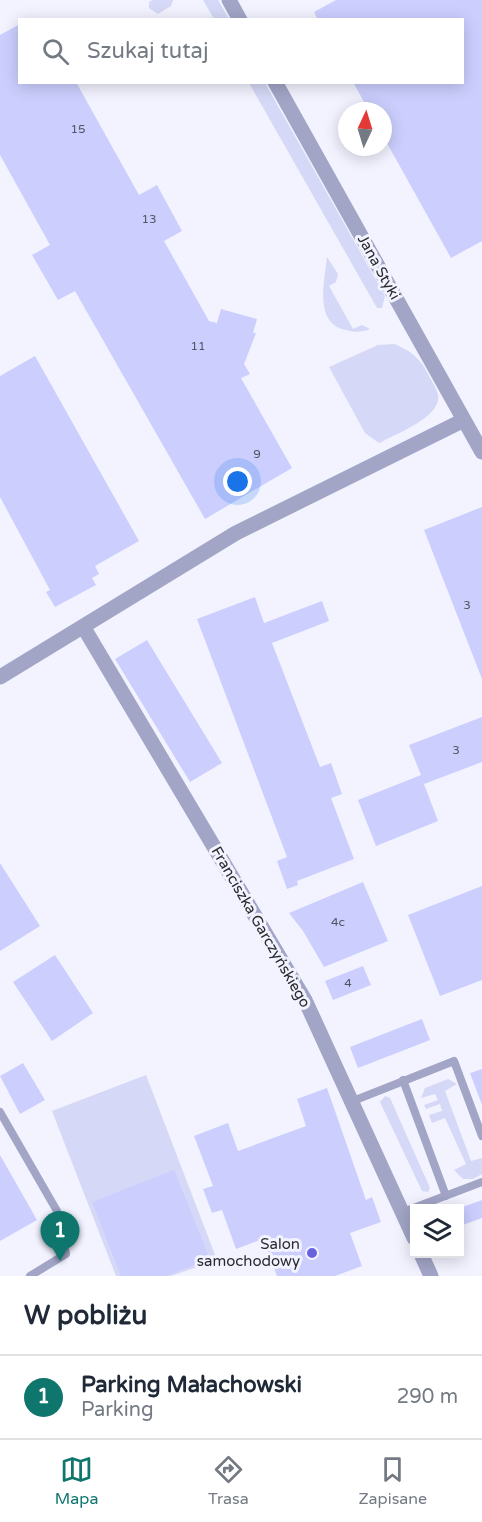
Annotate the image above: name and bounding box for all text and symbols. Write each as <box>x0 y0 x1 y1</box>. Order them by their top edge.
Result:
search box <box>18 18 464 84</box>
icon: search <box>39 35 72 68</box>
text: Szukaj tutaj <box>87 38 209 64</box>
north arrow <box>338 102 392 156</box>
house number: 15 <box>70 122 86 136</box>
house number: 13 <box>141 212 157 226</box>
street label: Jana Styki <box>354 231 404 303</box>
house number: 11 <box>190 339 206 353</box>
house number: 9 <box>253 447 261 461</box>
your location <box>223 467 252 496</box>
house number: 3 <box>463 598 471 612</box>
house number: 3 <box>452 743 460 757</box>
street label: Franciszka Garczyńskiego <box>207 843 315 1011</box>
house number: 4c <box>331 915 345 929</box>
house number: 4 <box>344 976 352 990</box>
map controls <box>410 1204 464 1258</box>
button: layers <box>410 1204 464 1258</box>
pin: 1 <box>40 1212 80 1261</box>
place label: Salon samochodowy <box>197 1235 300 1270</box>
marker: Salon samochodowy <box>305 1246 319 1260</box>
text: W pobliżu <box>24 1300 147 1331</box>
text: Parking Małachowski <box>81 1372 302 1398</box>
text: 1 <box>37 1385 50 1409</box>
text: 290 m <box>397 1385 458 1409</box>
text: Parking <box>81 1398 154 1422</box>
tab: Mapa <box>55 1453 98 1509</box>
tab: Trasa <box>208 1453 249 1509</box>
tab: Zapisane <box>358 1453 427 1509</box>

